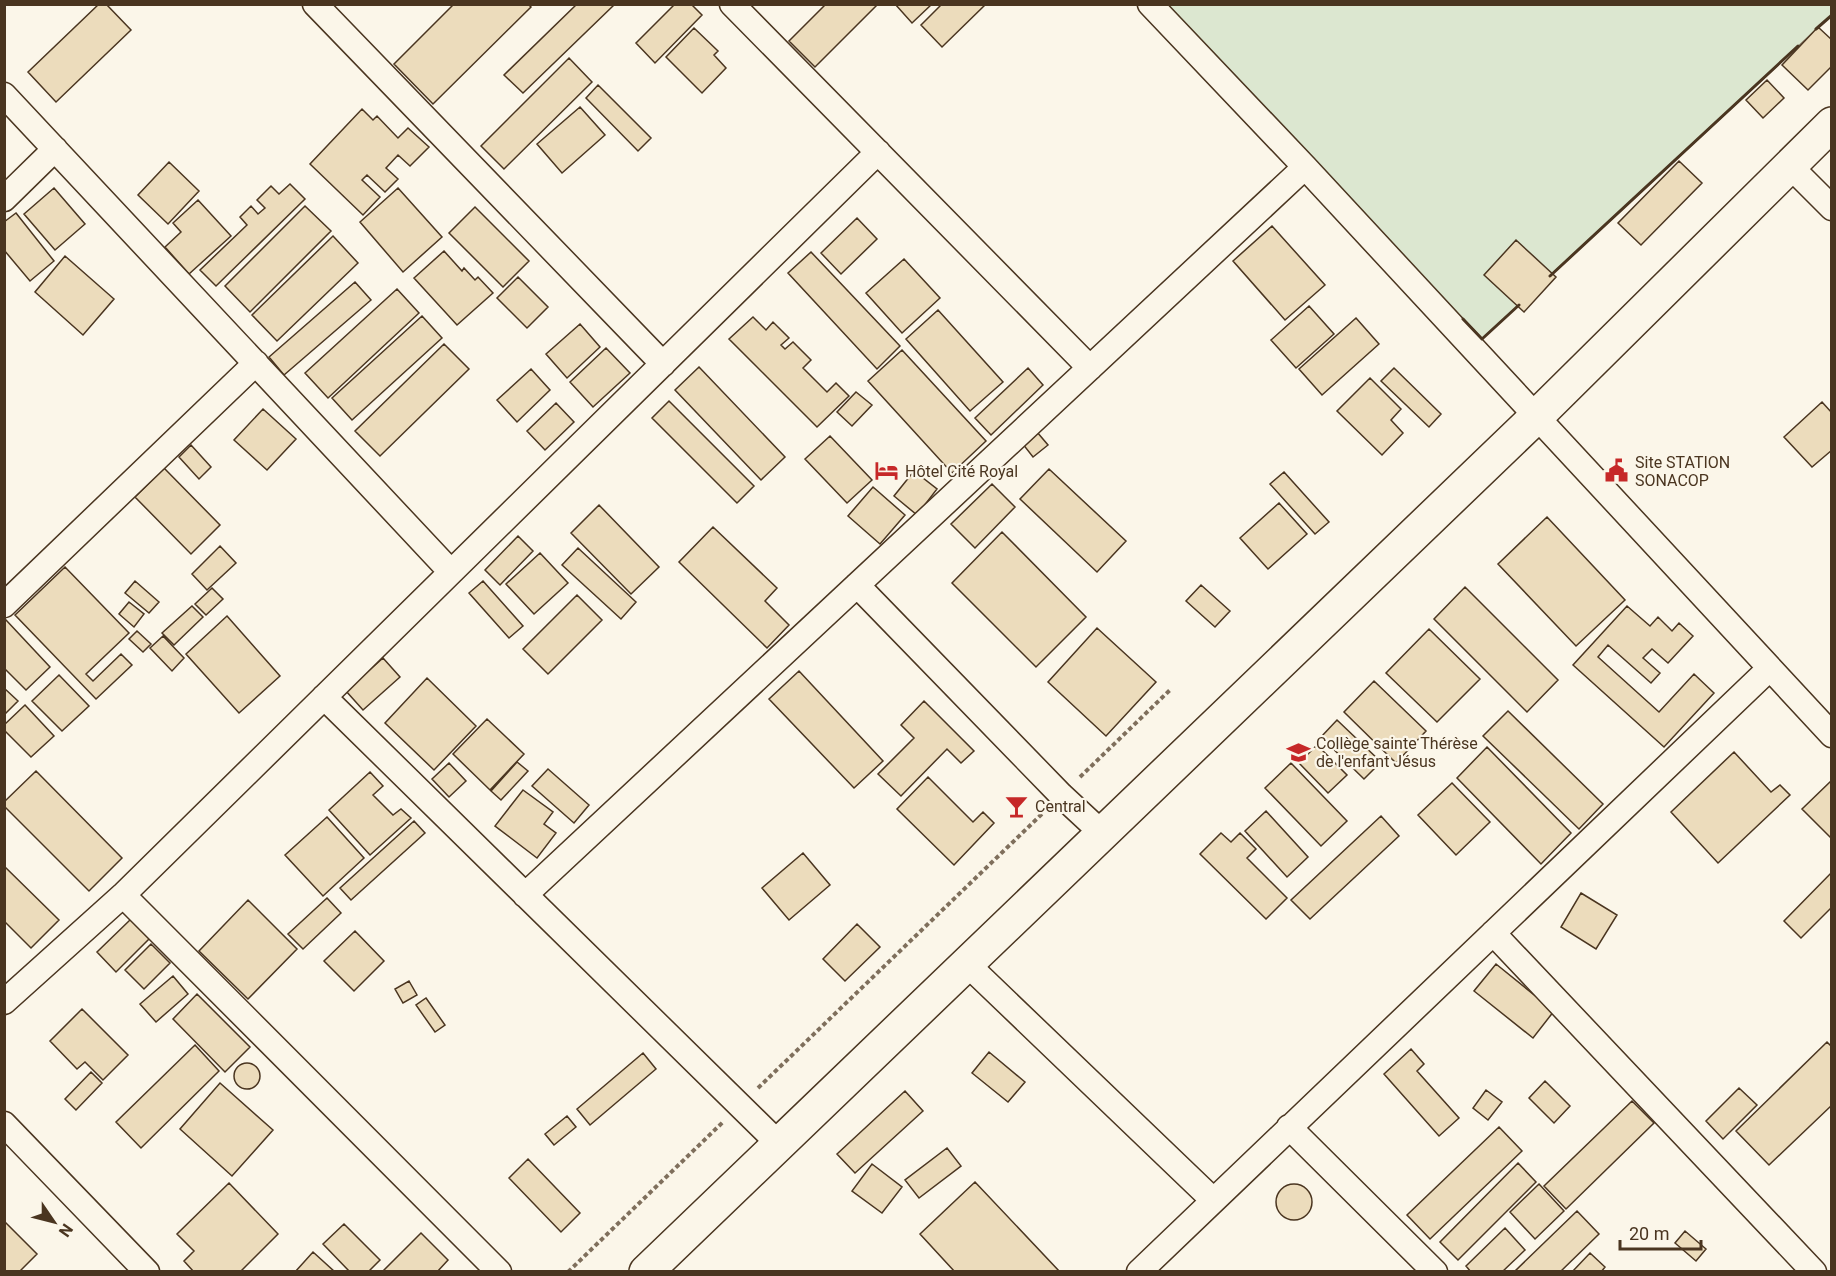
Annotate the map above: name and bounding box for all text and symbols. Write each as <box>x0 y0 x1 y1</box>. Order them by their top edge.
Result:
place label: Site STATION SONACOP <box>1635 453 1730 490</box>
hotel icon: Hôtel Cité Royal <box>874 458 900 484</box>
public building icon: Site STATION SONACOP <box>1604 458 1630 484</box>
place label: Hôtel Cité Royal <box>905 462 1018 481</box>
place label: Collège sainte Thérèse de l'enfant Jésus <box>1316 734 1478 771</box>
school or university icon: Collège sainte Thérèse de l'enfant Jésus <box>1285 739 1311 765</box>
bar icon: Central <box>1004 793 1030 819</box>
place label: Central <box>1035 797 1086 816</box>
north arrow <box>24 1192 84 1252</box>
scale bar <box>1620 1213 1701 1251</box>
text: N <box>55 1220 77 1240</box>
text: 20 m <box>1629 1223 1669 1244</box>

